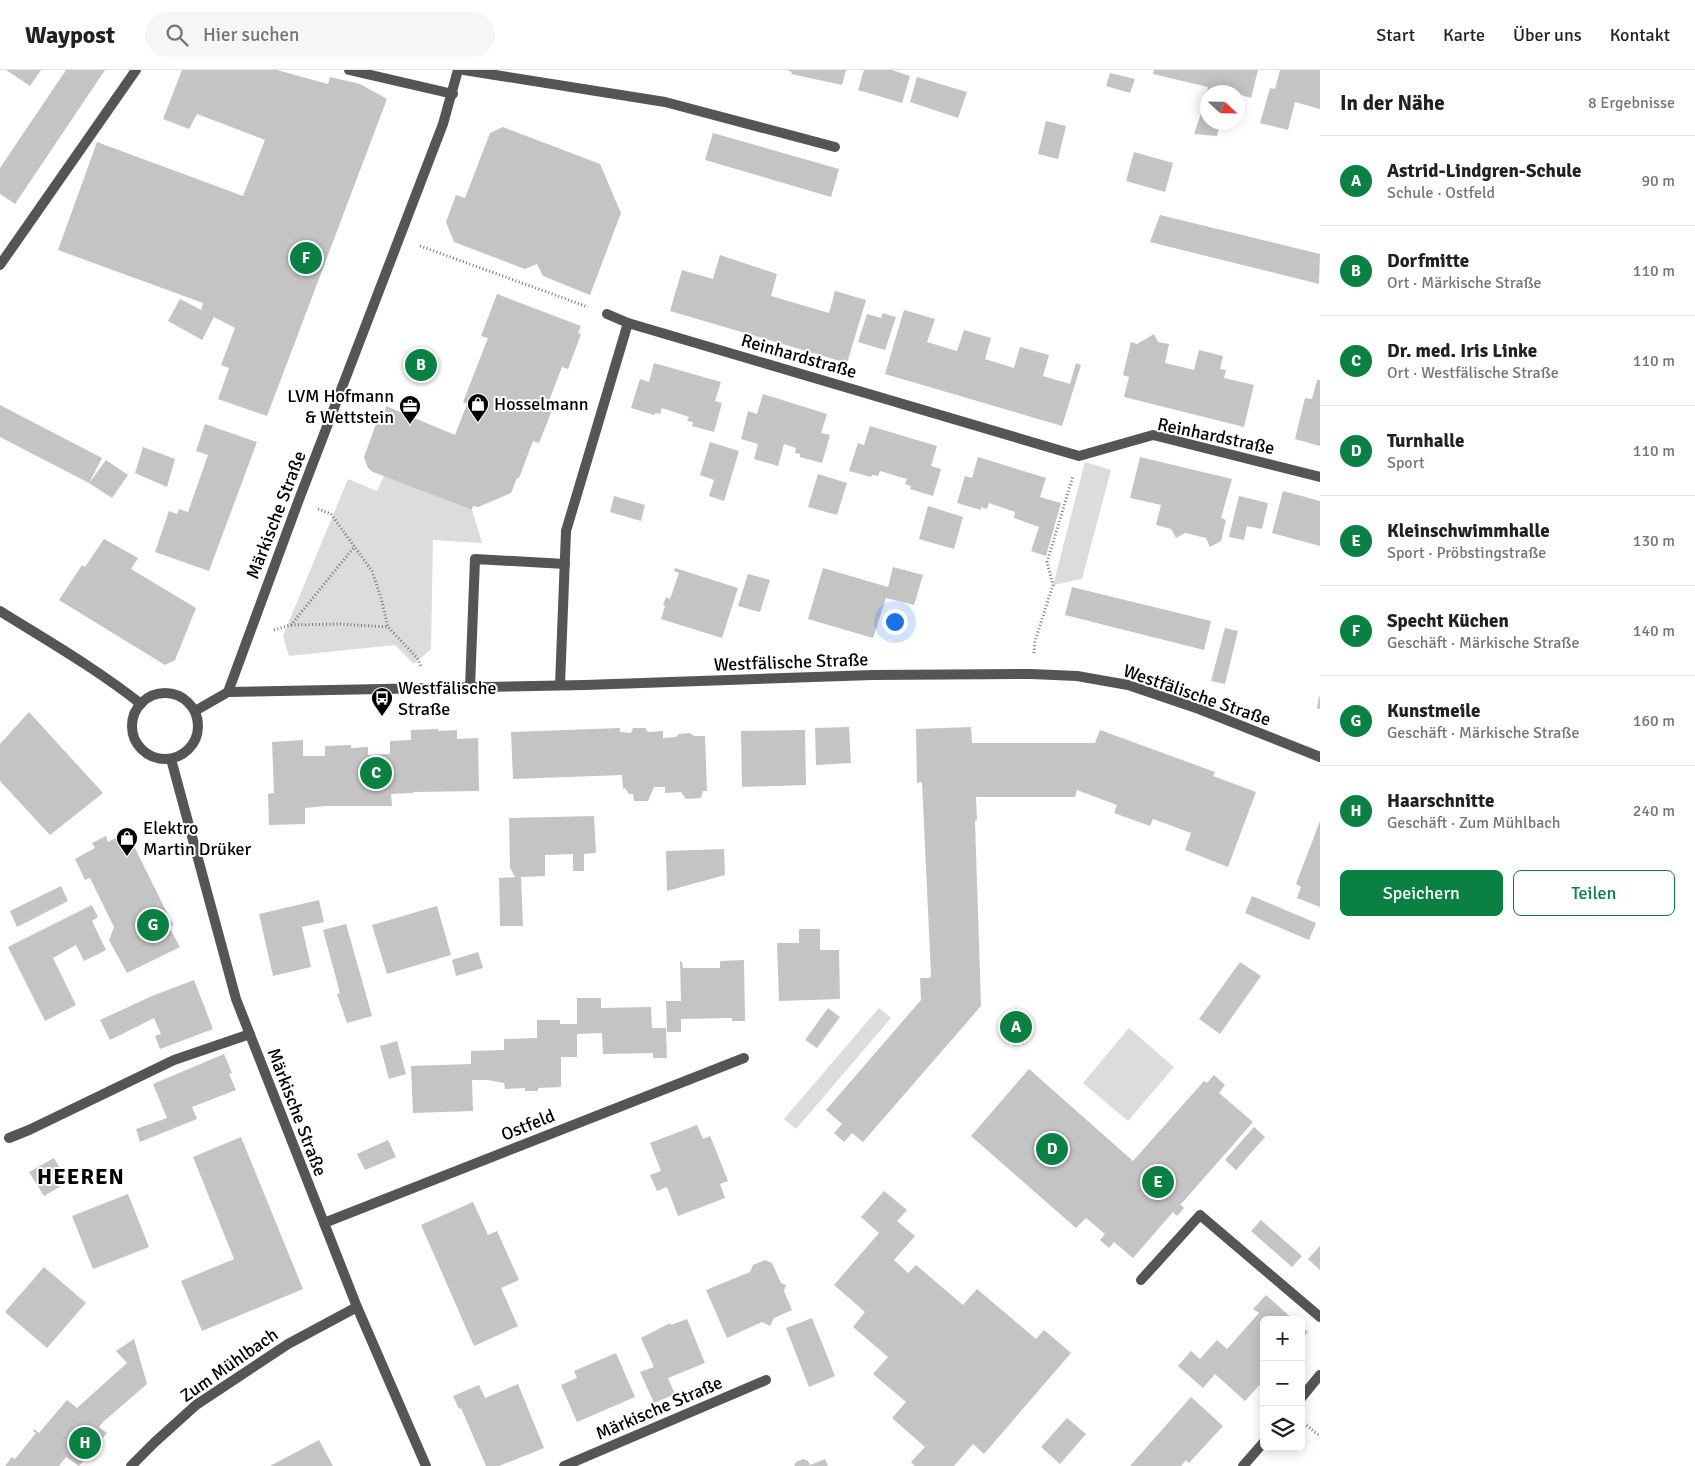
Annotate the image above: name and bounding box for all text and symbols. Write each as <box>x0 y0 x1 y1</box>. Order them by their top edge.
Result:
search box <box>145 12 495 57</box>
text: Waypost <box>25 20 115 50</box>
icon: search <box>163 21 191 49</box>
text: Hier suchen <box>203 23 299 47</box>
text: Start <box>1376 24 1415 46</box>
text: Karte <box>1443 24 1485 46</box>
text: Über uns <box>1513 24 1582 46</box>
text: Kontakt <box>1610 24 1670 46</box>
north arrow <box>1200 85 1245 130</box>
text: In der Nähe <box>1340 90 1445 116</box>
text: 8 Ergebnisse <box>1588 93 1675 113</box>
text: Astrid-Lindgren-Schule <box>1387 159 1582 183</box>
text: A <box>1351 171 1361 191</box>
text: 90 m <box>1641 171 1675 191</box>
text: Schule · Ostfeld <box>1387 183 1495 203</box>
pin: F <box>290 239 322 277</box>
text: Dorfmitte <box>1387 249 1469 273</box>
text: B <box>1351 261 1361 281</box>
text: 110 m <box>1633 261 1675 281</box>
text: Ort · Märkische Straße <box>1387 273 1542 293</box>
street label: Reinhardstraße <box>739 329 859 383</box>
text: Dr. med. Iris Linke <box>1387 339 1537 363</box>
pin: B <box>405 346 437 384</box>
text: C <box>1351 351 1361 371</box>
text: 110 m <box>1633 351 1675 371</box>
text: Ort · Westfälische Straße <box>1387 363 1559 383</box>
place label: LVM Hofmann & Wettstein <box>287 385 394 428</box>
shop icon: Hosselmann <box>466 392 490 423</box>
place label: Hosselmann <box>494 393 589 415</box>
office icon: LVM Hofmann & Wettstein <box>398 394 422 425</box>
street label: Reinhardstraße <box>1155 413 1277 459</box>
text: Turnhalle <box>1387 429 1464 453</box>
text: D <box>1351 441 1361 461</box>
text: 110 m <box>1633 441 1675 461</box>
street label: Märkische Straße <box>241 448 311 582</box>
text: Sport <box>1387 453 1425 473</box>
text: Kleinschwimmhalle <box>1387 519 1550 543</box>
text: E <box>1351 531 1361 551</box>
text: 130 m <box>1633 531 1675 551</box>
text: Sport · Pröbstingstraße <box>1387 543 1546 563</box>
your location <box>882 609 908 635</box>
text: Specht Küchen <box>1387 609 1509 633</box>
text: F <box>1352 621 1360 641</box>
text: 140 m <box>1633 621 1675 641</box>
text: Geschäft · Märkische Straße <box>1387 633 1579 653</box>
street label: Westfälische Straße <box>713 648 869 676</box>
street label: Westfälische Straße <box>1120 659 1274 731</box>
place label: Westfälische Straße <box>398 677 497 720</box>
bus stop icon: Westfälische Straße <box>370 686 394 717</box>
text: Kunstmeile <box>1387 699 1481 723</box>
text: G <box>1351 711 1361 731</box>
text: 160 m <box>1633 711 1675 731</box>
text: Geschäft · Märkische Straße <box>1387 723 1579 743</box>
pin: C <box>360 754 392 792</box>
text: Haarschnitte <box>1387 789 1494 813</box>
text: H <box>1351 801 1361 821</box>
text: 240 m <box>1633 801 1675 821</box>
text: Geschäft · Zum Mühlbach <box>1387 813 1560 833</box>
place label: Elektro Martin Drüker <box>143 817 252 860</box>
shop icon: Elektro Martin Drüker <box>115 826 139 857</box>
button: Speichern <box>1340 870 1503 916</box>
button: Teilen <box>1513 870 1675 916</box>
pin: G <box>137 906 169 944</box>
pin: A <box>1000 1008 1032 1046</box>
street label: Märkische Straße <box>262 1045 332 1179</box>
street label: Ostfeld <box>498 1104 558 1146</box>
pin: D <box>1036 1130 1068 1168</box>
district label: HEEREN <box>37 1163 125 1190</box>
pin: E <box>1142 1163 1174 1201</box>
map controls <box>1260 1316 1305 1451</box>
button: + <box>1260 1316 1305 1361</box>
street label: Zum Mühlbach <box>176 1323 282 1407</box>
button: − <box>1260 1361 1305 1406</box>
street label: Märkische Straße <box>592 1371 726 1445</box>
button: layers <box>1260 1406 1305 1451</box>
pin: H <box>69 1424 101 1462</box>

